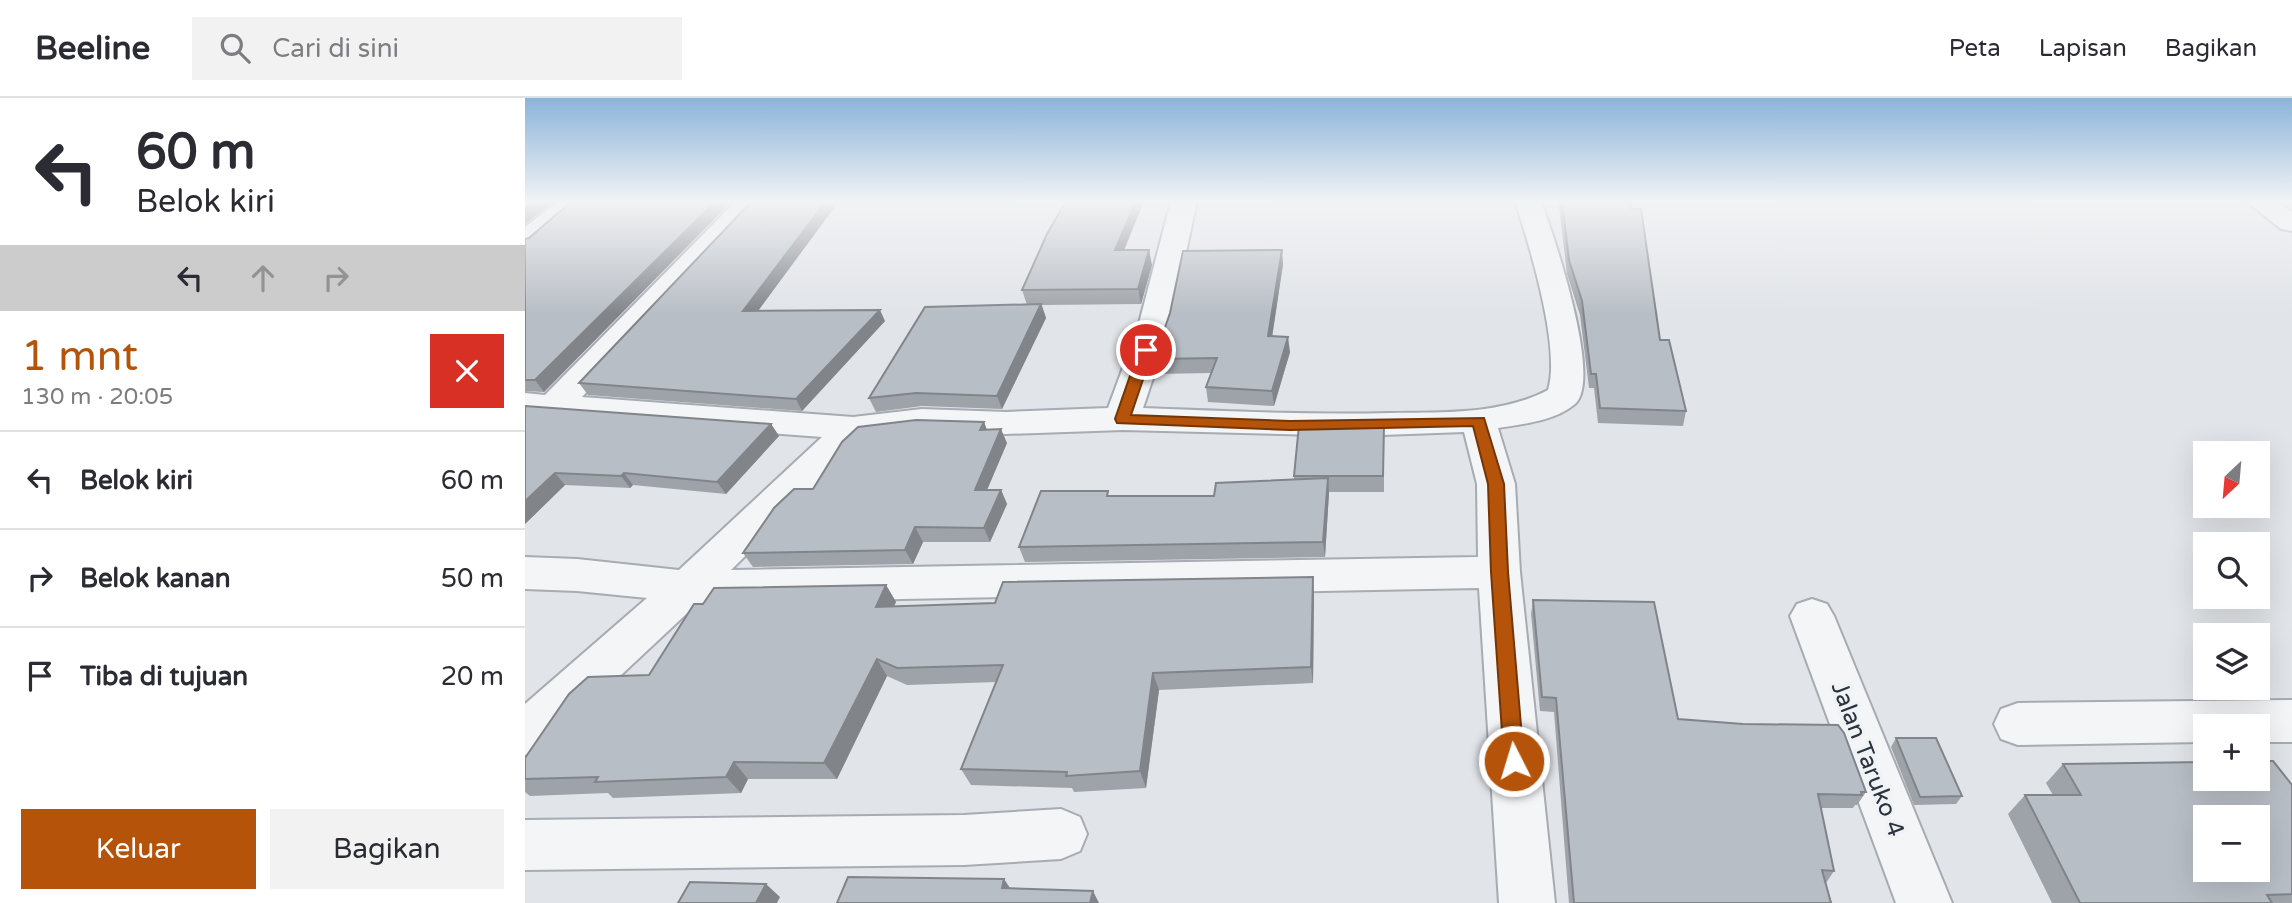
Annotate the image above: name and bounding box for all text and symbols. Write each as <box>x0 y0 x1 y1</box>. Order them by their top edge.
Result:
search box <box>192 17 682 80</box>
text: Beeline <box>35 29 150 68</box>
icon: search <box>216 29 254 67</box>
text: Cari di sini <box>272 33 399 64</box>
text: Peta <box>1949 34 2001 63</box>
text: Lapisan <box>2039 34 2127 63</box>
text: Bagikan <box>2165 34 2257 63</box>
text: 60 m <box>136 123 255 182</box>
icon: left <box>21 126 112 217</box>
text: Belok kiri <box>136 183 275 221</box>
icon: left <box>171 259 209 297</box>
icon: ahead <box>244 259 282 297</box>
icon: right <box>317 259 355 297</box>
pin <box>1116 320 1176 380</box>
text: 1 mnt <box>21 331 138 382</box>
icon: arrive <box>1127 331 1165 369</box>
button: close <box>430 334 504 408</box>
text: 130 m · 20:05 <box>21 383 173 411</box>
north arrow <box>2193 441 2270 518</box>
map controls <box>2193 441 2270 882</box>
icon: left <box>21 461 59 499</box>
text: Belok kiri <box>80 465 193 496</box>
text: 60 m <box>441 465 504 496</box>
button: search <box>2193 532 2270 609</box>
icon: right <box>21 559 59 597</box>
text: Belok kanan <box>80 563 231 594</box>
text: 50 m <box>441 563 504 594</box>
button: layers <box>2193 623 2270 700</box>
icon: arrive <box>21 657 59 695</box>
text: Tiba di tujuan <box>80 661 248 692</box>
text: 20 m <box>441 661 504 692</box>
street label: Jalan Taruko 4 <box>1825 678 1910 841</box>
button: + <box>2193 714 2270 791</box>
position arrow <box>1477 724 1551 798</box>
button: − <box>2193 805 2270 882</box>
button: Keluar <box>21 809 256 889</box>
button: Bagikan <box>270 809 504 889</box>

